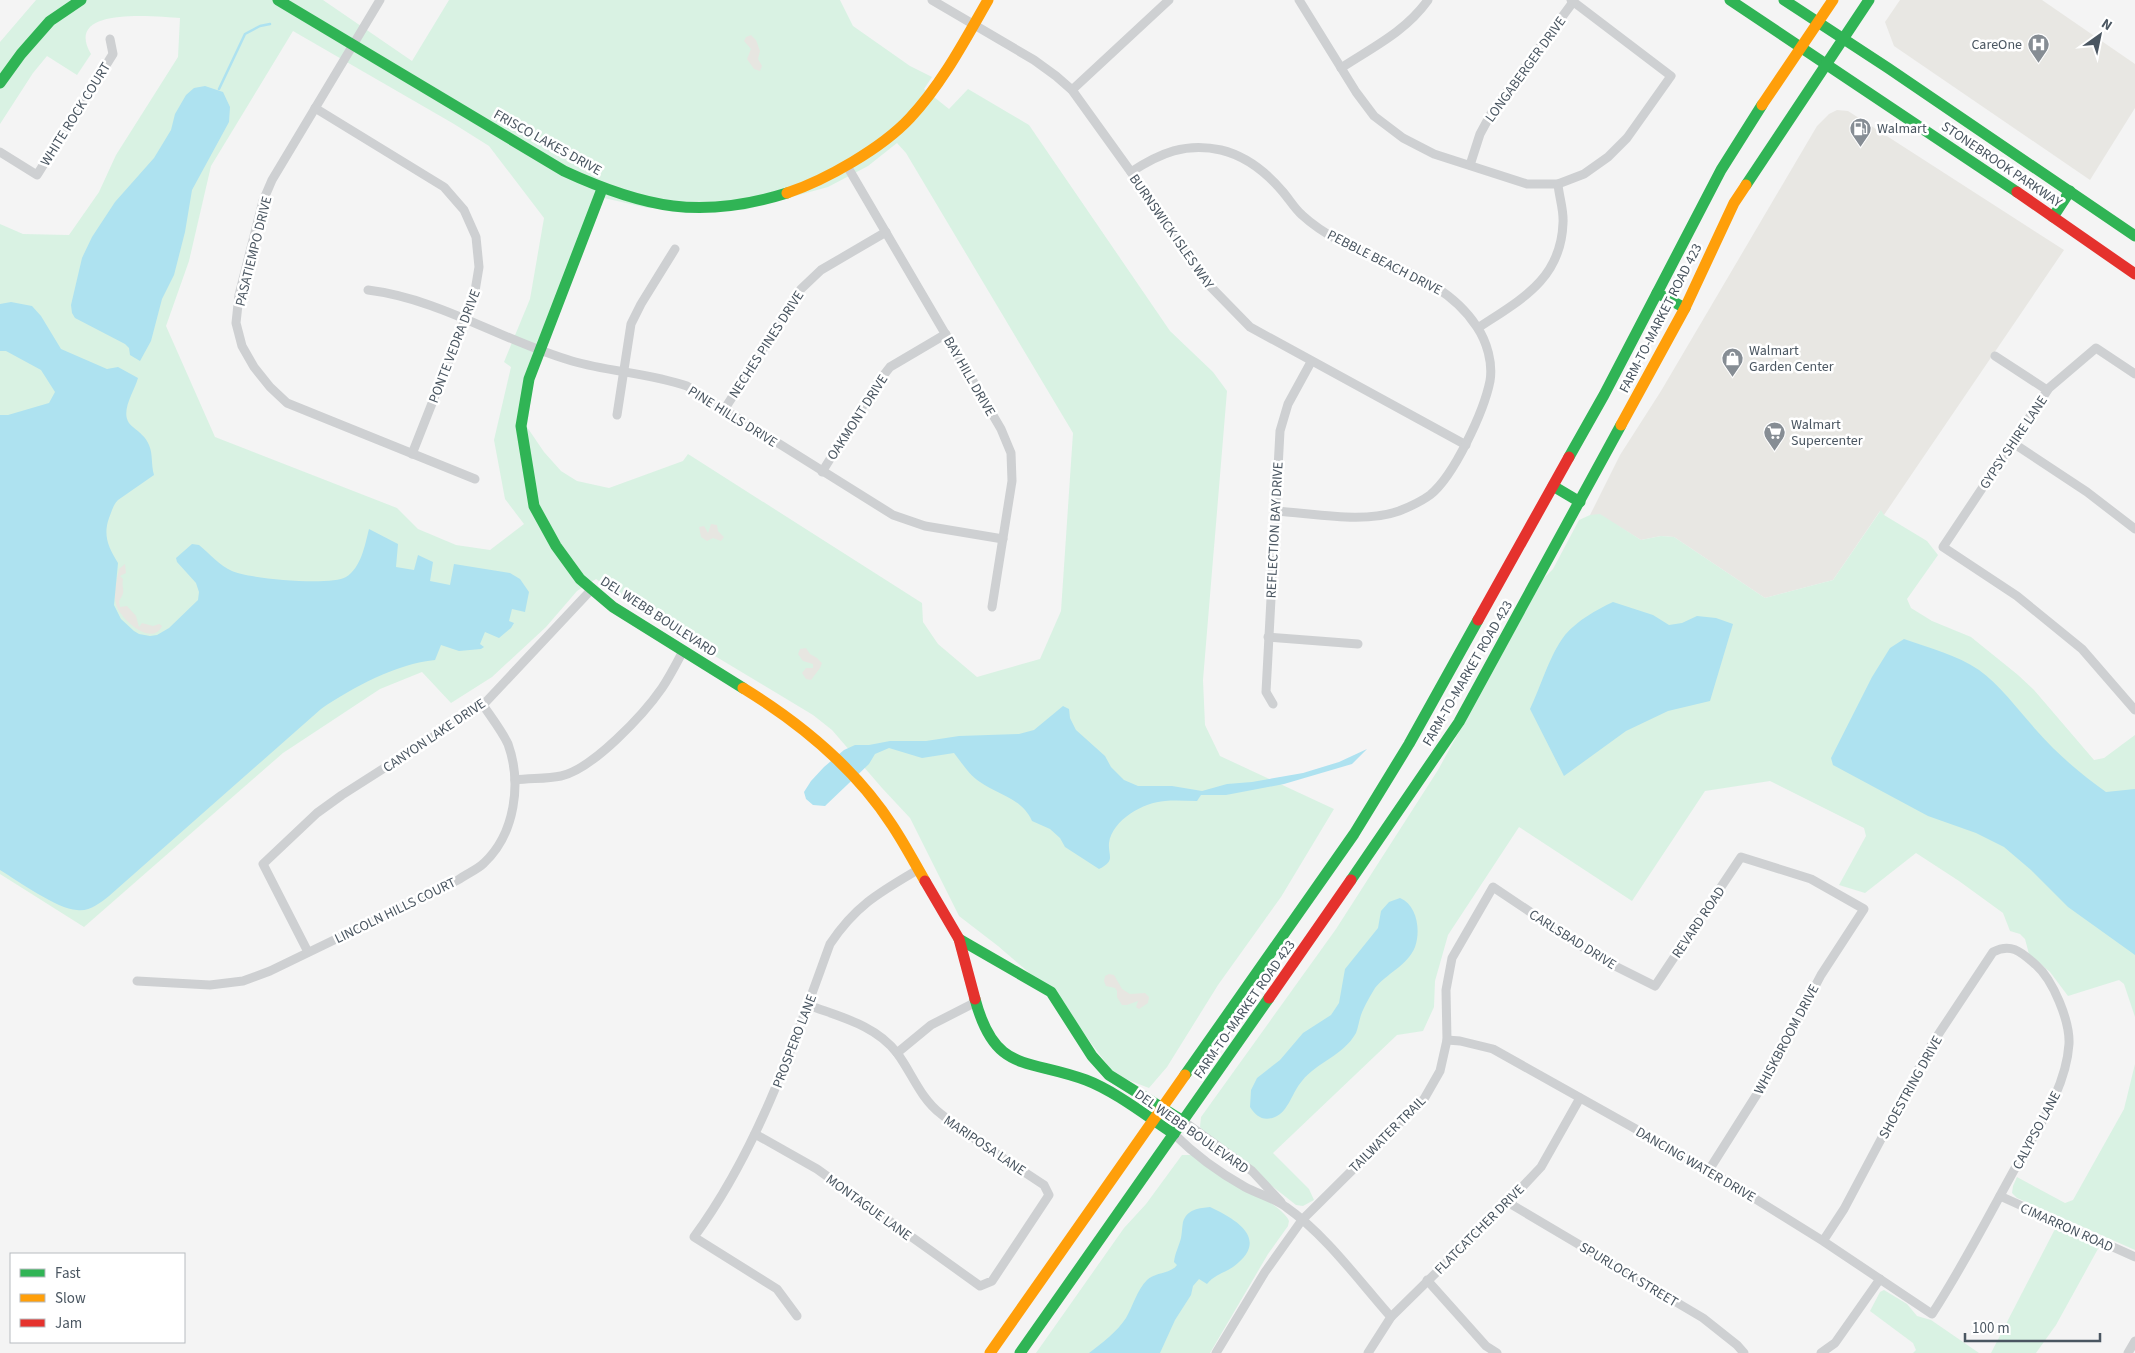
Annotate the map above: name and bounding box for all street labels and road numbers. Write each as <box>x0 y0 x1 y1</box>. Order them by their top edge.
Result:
street label: LONGABERGER DRIVE <box>1481 13 1571 127</box>
street label: WHITE ROCK COURT <box>36 58 116 170</box>
street label: FRISCO LAKES DRIVE <box>490 105 605 181</box>
street label: STONEBROOK PARKWAY <box>1937 117 2066 213</box>
street label: BURNSWICK ISLES WAY <box>1124 170 1219 293</box>
street label: PASATIEMPO DRIVE <box>231 194 277 308</box>
street label: PEBBLE BEACH DRIVE <box>1324 225 1445 301</box>
street label: FARM-TO-MARKET ROAD 423 <box>1614 240 1707 397</box>
street label: PONTE VEDRA DRIVE <box>424 287 486 406</box>
street label: NECHES PINES DRIVE <box>725 287 809 402</box>
street label: BAY HILL DRIVE <box>938 333 1000 420</box>
street label: OAKMONT DRIVE <box>823 371 893 464</box>
street label: PINE HILLS DRIVE <box>684 381 781 452</box>
street label: GYPSY SHIRE LANE <box>1975 392 2053 493</box>
street label: REFLECTION BAY DRIVE <box>1261 461 1289 599</box>
street label: DEL WEBB BOULEVARD <box>596 572 721 662</box>
street label: FARM-TO-MARKET ROAD 423 <box>1418 597 1518 750</box>
street label: CANYON LAKE DRIVE <box>379 694 490 778</box>
street label: LINCOLN HILLS COURT <box>331 873 460 949</box>
street label: REVARD ROAD <box>1667 883 1730 962</box>
street label: CARLSBAD DRIVE <box>1525 905 1620 975</box>
street label: FARM-TO-MARKET ROAD 423 <box>1189 936 1300 1083</box>
street label: WHISKBROOM DRIVE <box>1749 981 1824 1098</box>
street label: PROSPERO LANE <box>768 992 822 1091</box>
street label: SHOESTRING DRIVE <box>1874 1032 1947 1143</box>
street label: DEL WEBB BOULEVARD <box>1130 1085 1253 1179</box>
street label: CALYPSO LANE <box>2008 1088 2066 1173</box>
street label: TAILWATER TRAIL <box>1345 1092 1431 1178</box>
street label: MARIPOSA LANE <box>939 1111 1030 1181</box>
street label: DANCING WATER DRIVE <box>1632 1122 1759 1207</box>
street label: MONTAGUE LANE <box>821 1170 915 1246</box>
street label: FLATCATCHER DRIVE <box>1430 1180 1529 1279</box>
street label: CIMARRON ROAD <box>2017 1198 2116 1257</box>
street label: SPURLOCK STREET <box>1575 1237 1682 1313</box>

